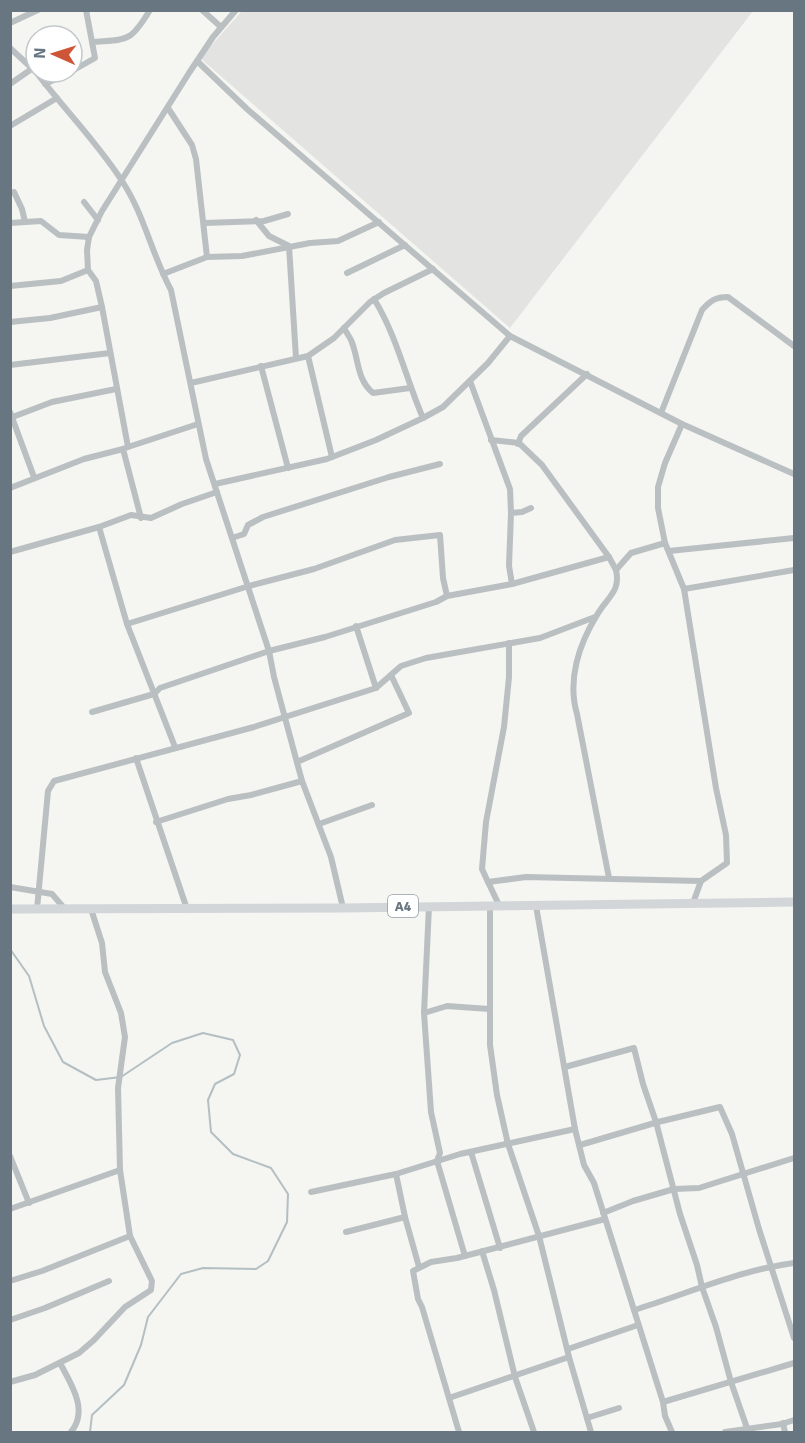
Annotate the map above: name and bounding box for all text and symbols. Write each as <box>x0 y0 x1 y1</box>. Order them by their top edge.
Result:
north arrow <box>24 24 84 84</box>
text: N <box>30 47 50 59</box>
road number: A4 <box>388 895 418 917</box>

